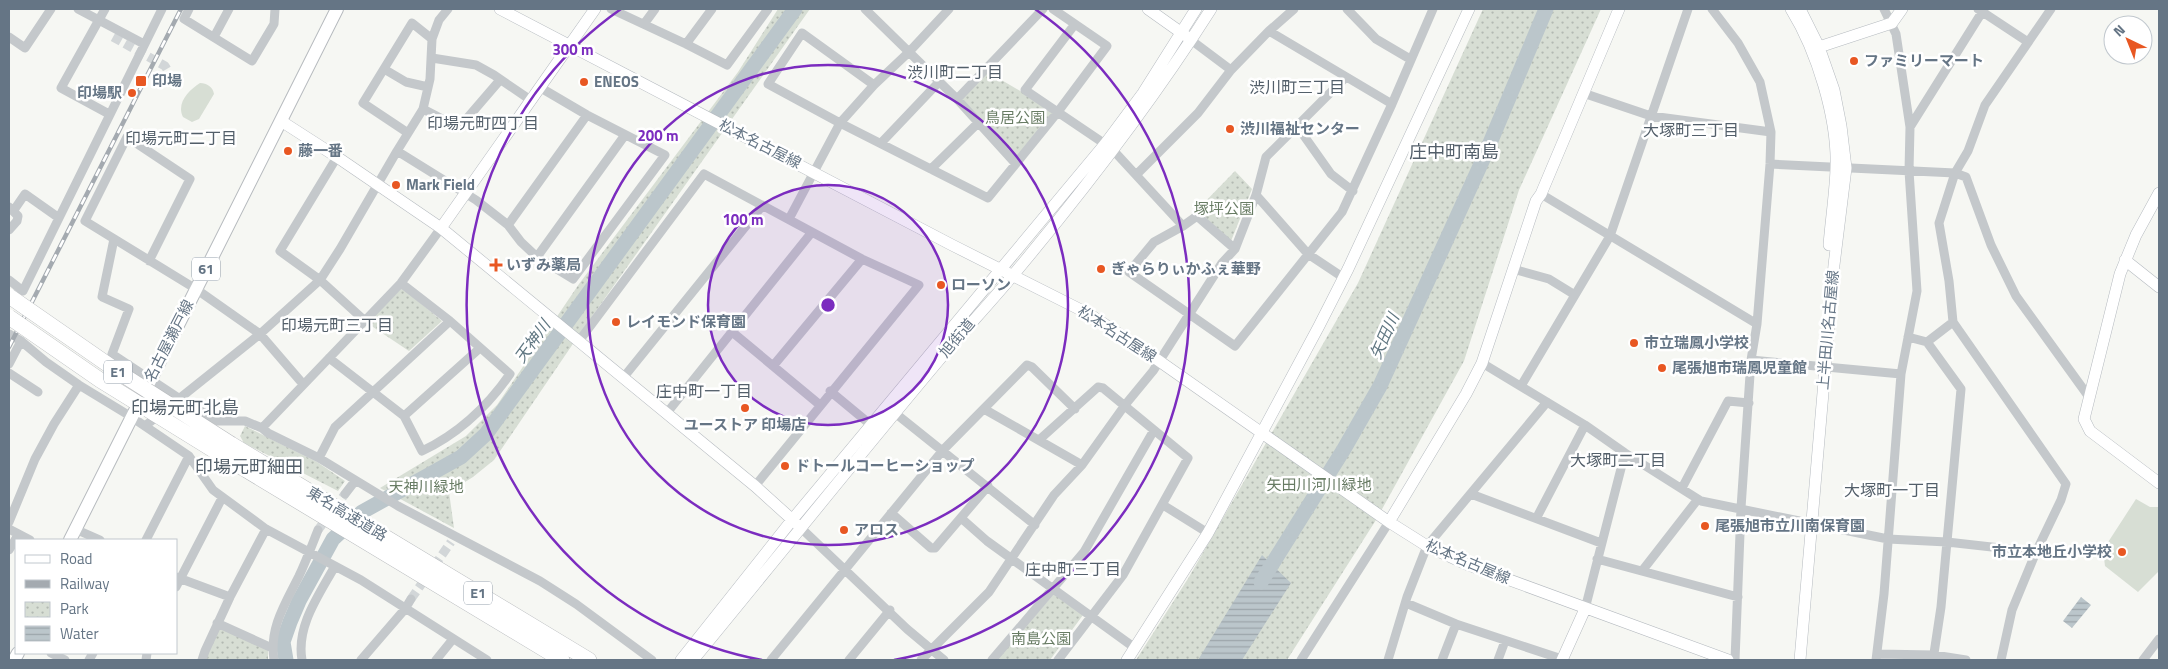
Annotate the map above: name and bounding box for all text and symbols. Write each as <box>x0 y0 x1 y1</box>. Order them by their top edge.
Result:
north arrow <box>2103 15 2153 65</box>
text: N <box>2108 19 2130 41</box>
text: 300 m <box>552 38 594 61</box>
place label: ファミリーマート <box>1864 49 1984 72</box>
marker: ファミリーマート <box>1848 55 1860 67</box>
district label: 渋川町二丁目 <box>907 60 1003 84</box>
place label: 印場 <box>152 69 182 92</box>
place label: ENEOS <box>594 70 639 93</box>
marker: 印場 <box>134 74 148 88</box>
district label: 渋川町三丁目 <box>1249 75 1345 99</box>
marker: ENEOS <box>578 76 590 88</box>
place label: 印場駅 <box>77 81 122 104</box>
marker: 印場駅 <box>126 87 138 99</box>
park label: 鳥居公園 <box>985 106 1045 129</box>
district label: 印場元町四丁目 <box>427 111 539 135</box>
street label: 松本名古屋線 <box>715 113 806 174</box>
place label: 渋川福祉センター <box>1240 117 1360 140</box>
district label: 大塚町三丁目 <box>1643 118 1739 142</box>
marker: 渋川福祉センター <box>1224 123 1236 135</box>
text: 200 m <box>637 124 679 147</box>
district label: 印場元町二丁目 <box>125 126 237 150</box>
district label: 庄中町南島 <box>1409 138 1499 165</box>
place label: 藤一番 <box>298 139 343 162</box>
marker: 藤一番 <box>282 145 294 157</box>
place label: Mark Field <box>406 173 475 196</box>
marker: Mark Field <box>390 179 402 191</box>
park label: 塚坪公園 <box>1194 197 1254 220</box>
text: 100 m <box>722 208 764 231</box>
place label: いずみ薬局 <box>506 253 581 276</box>
place label: ぎゃらりぃかふぇ華野 <box>1111 257 1261 280</box>
road number: 61 <box>192 258 220 280</box>
marker: いずみ薬局 <box>490 259 502 271</box>
marker: ぎゃらりぃかふぇ華野 <box>1095 263 1107 275</box>
street label: 上半田川名古屋線 <box>1811 269 1844 391</box>
place label: ローソン <box>951 273 1011 296</box>
marker: ローソン <box>935 279 947 291</box>
street label: 名古屋瀬戸線 <box>138 295 199 386</box>
centre of rings <box>819 296 837 314</box>
street label: 松本名古屋線 <box>1073 299 1161 368</box>
water label: 矢田川 <box>1363 307 1406 363</box>
place label: レイモンド保育園 <box>626 310 746 333</box>
district label: 印場元町三丁目 <box>281 313 393 337</box>
water label: 天神川 <box>508 313 557 367</box>
street label: 旭街道 <box>933 313 980 362</box>
marker: レイモンド保育園 <box>610 316 622 328</box>
place label: 市立瑞鳳小学校 <box>1644 331 1749 354</box>
marker: 市立瑞鳳小学校 <box>1628 337 1640 349</box>
place label: 尾張旭市瑞鳳児童館 <box>1672 356 1807 379</box>
road number: E1 <box>104 361 132 384</box>
marker: 尾張旭市瑞鳳児童館 <box>1656 362 1668 374</box>
district label: 庄中町一丁目 <box>656 379 752 403</box>
district label: 印場元町北島 <box>131 394 239 421</box>
marker: ユーストア 印場店 <box>739 402 751 414</box>
place label: ユーストア 印場店 <box>684 413 806 436</box>
district label: 大塚町二丁目 <box>1570 448 1666 472</box>
district label: 印場元町細田 <box>195 453 303 480</box>
place label: ドトールコーヒーショップ <box>795 454 974 477</box>
marker: ドトールコーヒーショップ <box>779 460 791 472</box>
park label: 矢田川河川緑地 <box>1266 473 1372 496</box>
park label: 天神川緑地 <box>388 475 464 498</box>
district label: 大塚町一丁目 <box>1844 478 1940 502</box>
street label: 東名高速道路 <box>303 481 392 547</box>
place label: 尾張旭市立川南保育園 <box>1715 514 1865 537</box>
place label: アロス <box>854 518 899 541</box>
marker: 尾張旭市立川南保育園 <box>1699 520 1711 532</box>
marker: アロス <box>838 524 850 536</box>
street label: 松本名古屋線 <box>1422 533 1514 590</box>
legend <box>15 539 178 654</box>
place label: 市立本地丘小学校 <box>1992 540 2112 563</box>
marker: 市立本地丘小学校 <box>2116 546 2128 558</box>
text: Road <box>60 547 92 570</box>
district label: 庄中町三丁目 <box>1025 557 1121 581</box>
text: Railway <box>60 572 110 595</box>
road number: E1 <box>464 582 492 604</box>
text: Park <box>60 597 89 620</box>
text: Water <box>60 622 99 645</box>
park label: 南島公園 <box>1011 627 1071 650</box>

